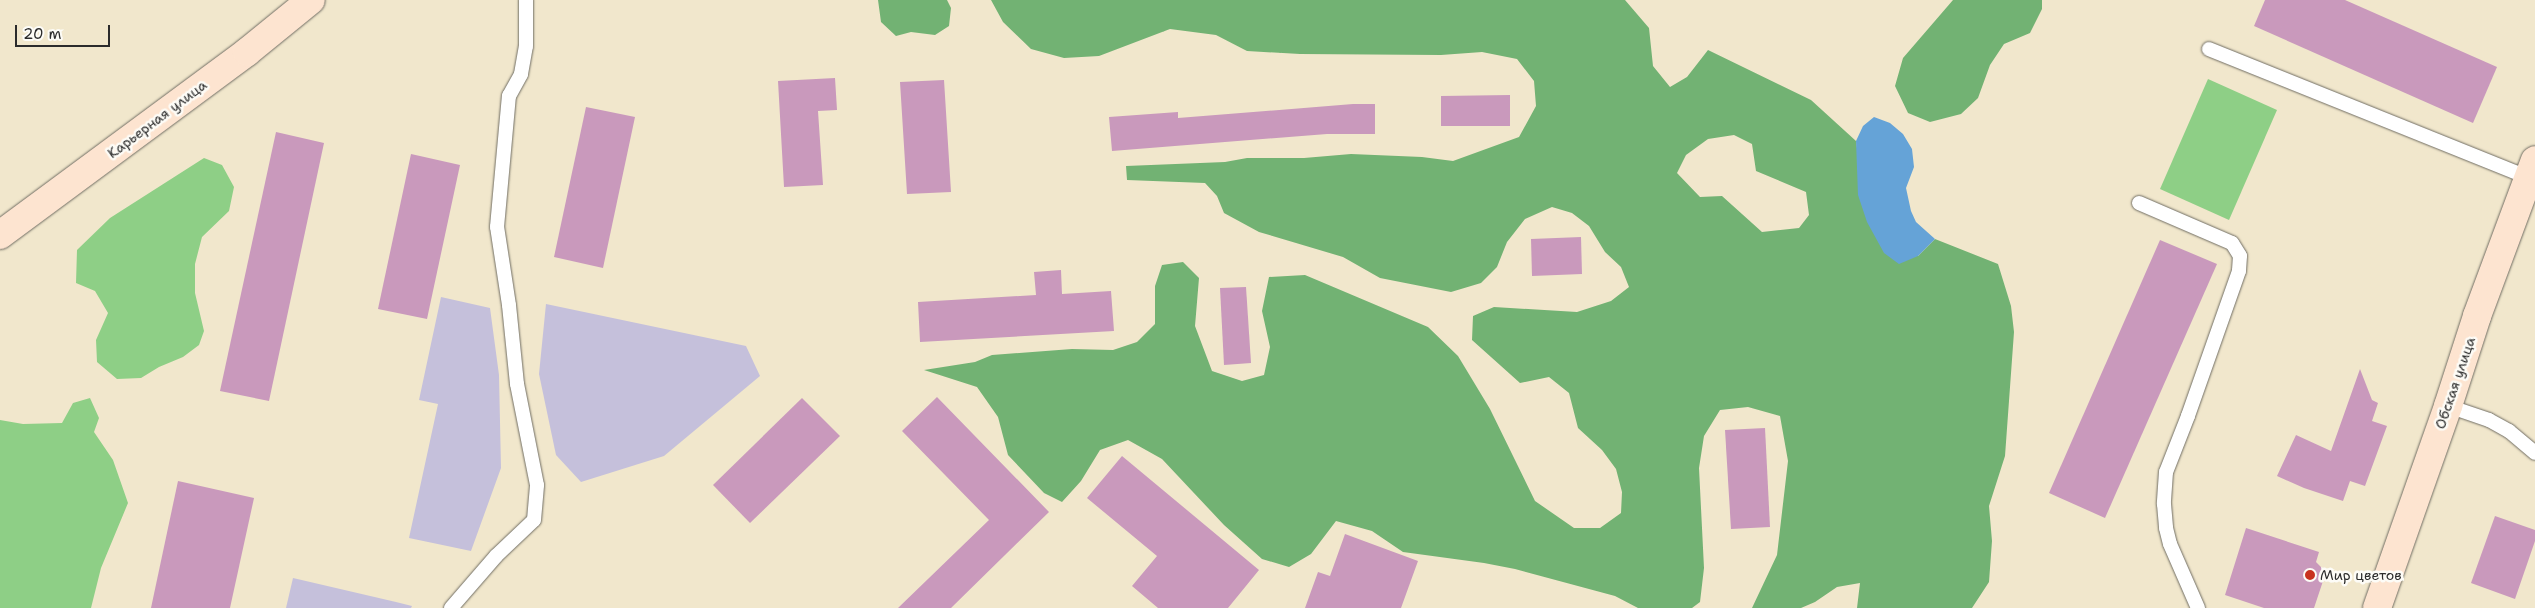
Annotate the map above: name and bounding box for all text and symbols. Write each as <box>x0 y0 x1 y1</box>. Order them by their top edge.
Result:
scale bar <box>18 15 112 47</box>
text: 20 m <box>23 24 62 44</box>
street label: Карьерная улица <box>104 76 210 162</box>
street label: Обская улица <box>2431 335 2479 431</box>
place label: Мир цветов <box>2320 567 2402 583</box>
marker: Мир цветов <box>2304 569 2316 581</box>

